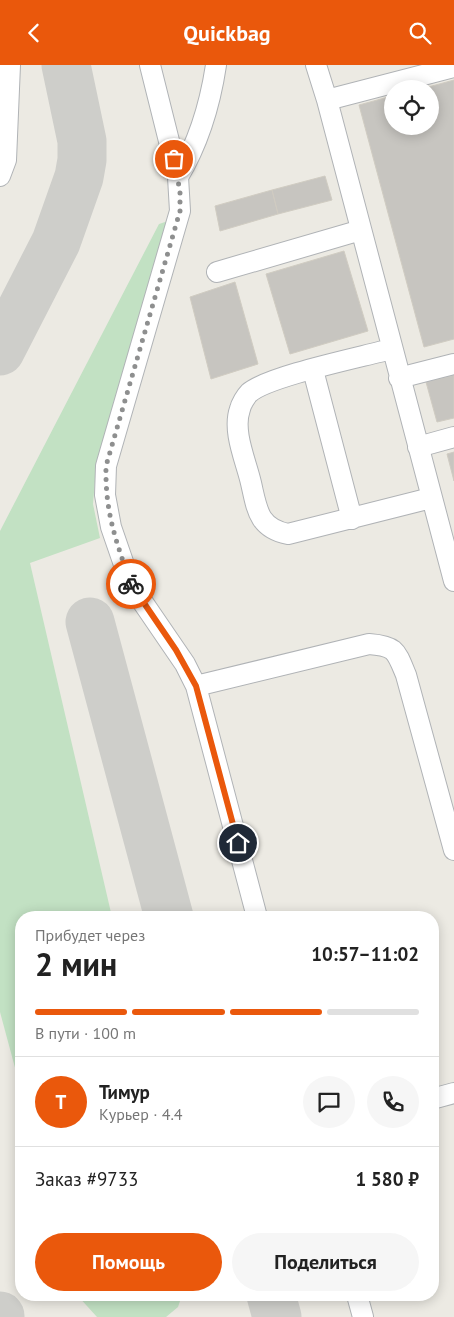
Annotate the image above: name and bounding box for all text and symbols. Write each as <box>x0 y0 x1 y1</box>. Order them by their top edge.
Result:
icon: back <box>20 19 48 47</box>
text: Quickbag <box>183 19 271 47</box>
icon: search <box>406 19 434 47</box>
map controls <box>384 80 439 135</box>
button: locate <box>384 80 439 135</box>
pin <box>153 138 195 180</box>
icon: bag <box>160 145 188 173</box>
courier <box>106 559 156 609</box>
icon: bike <box>117 570 145 598</box>
pin <box>217 822 259 864</box>
icon: home <box>224 829 252 857</box>
text: Прибудет через <box>35 925 145 945</box>
text: 10:57–11:02 <box>311 942 419 966</box>
text: 2 мин <box>35 943 117 985</box>
text: В пути · 100 m <box>35 1023 136 1043</box>
button: chat <box>303 1076 355 1128</box>
button: phone <box>367 1076 419 1128</box>
text: Тимур <box>99 1080 150 1104</box>
text: Т <box>56 1090 66 1114</box>
text: Курьер · 4.4 <box>99 1104 183 1124</box>
text: Заказ #9733 <box>35 1167 138 1191</box>
text: 1 580 ₽ <box>356 1167 419 1191</box>
button: Помощь <box>35 1233 222 1291</box>
button: Поделиться <box>232 1233 419 1291</box>

